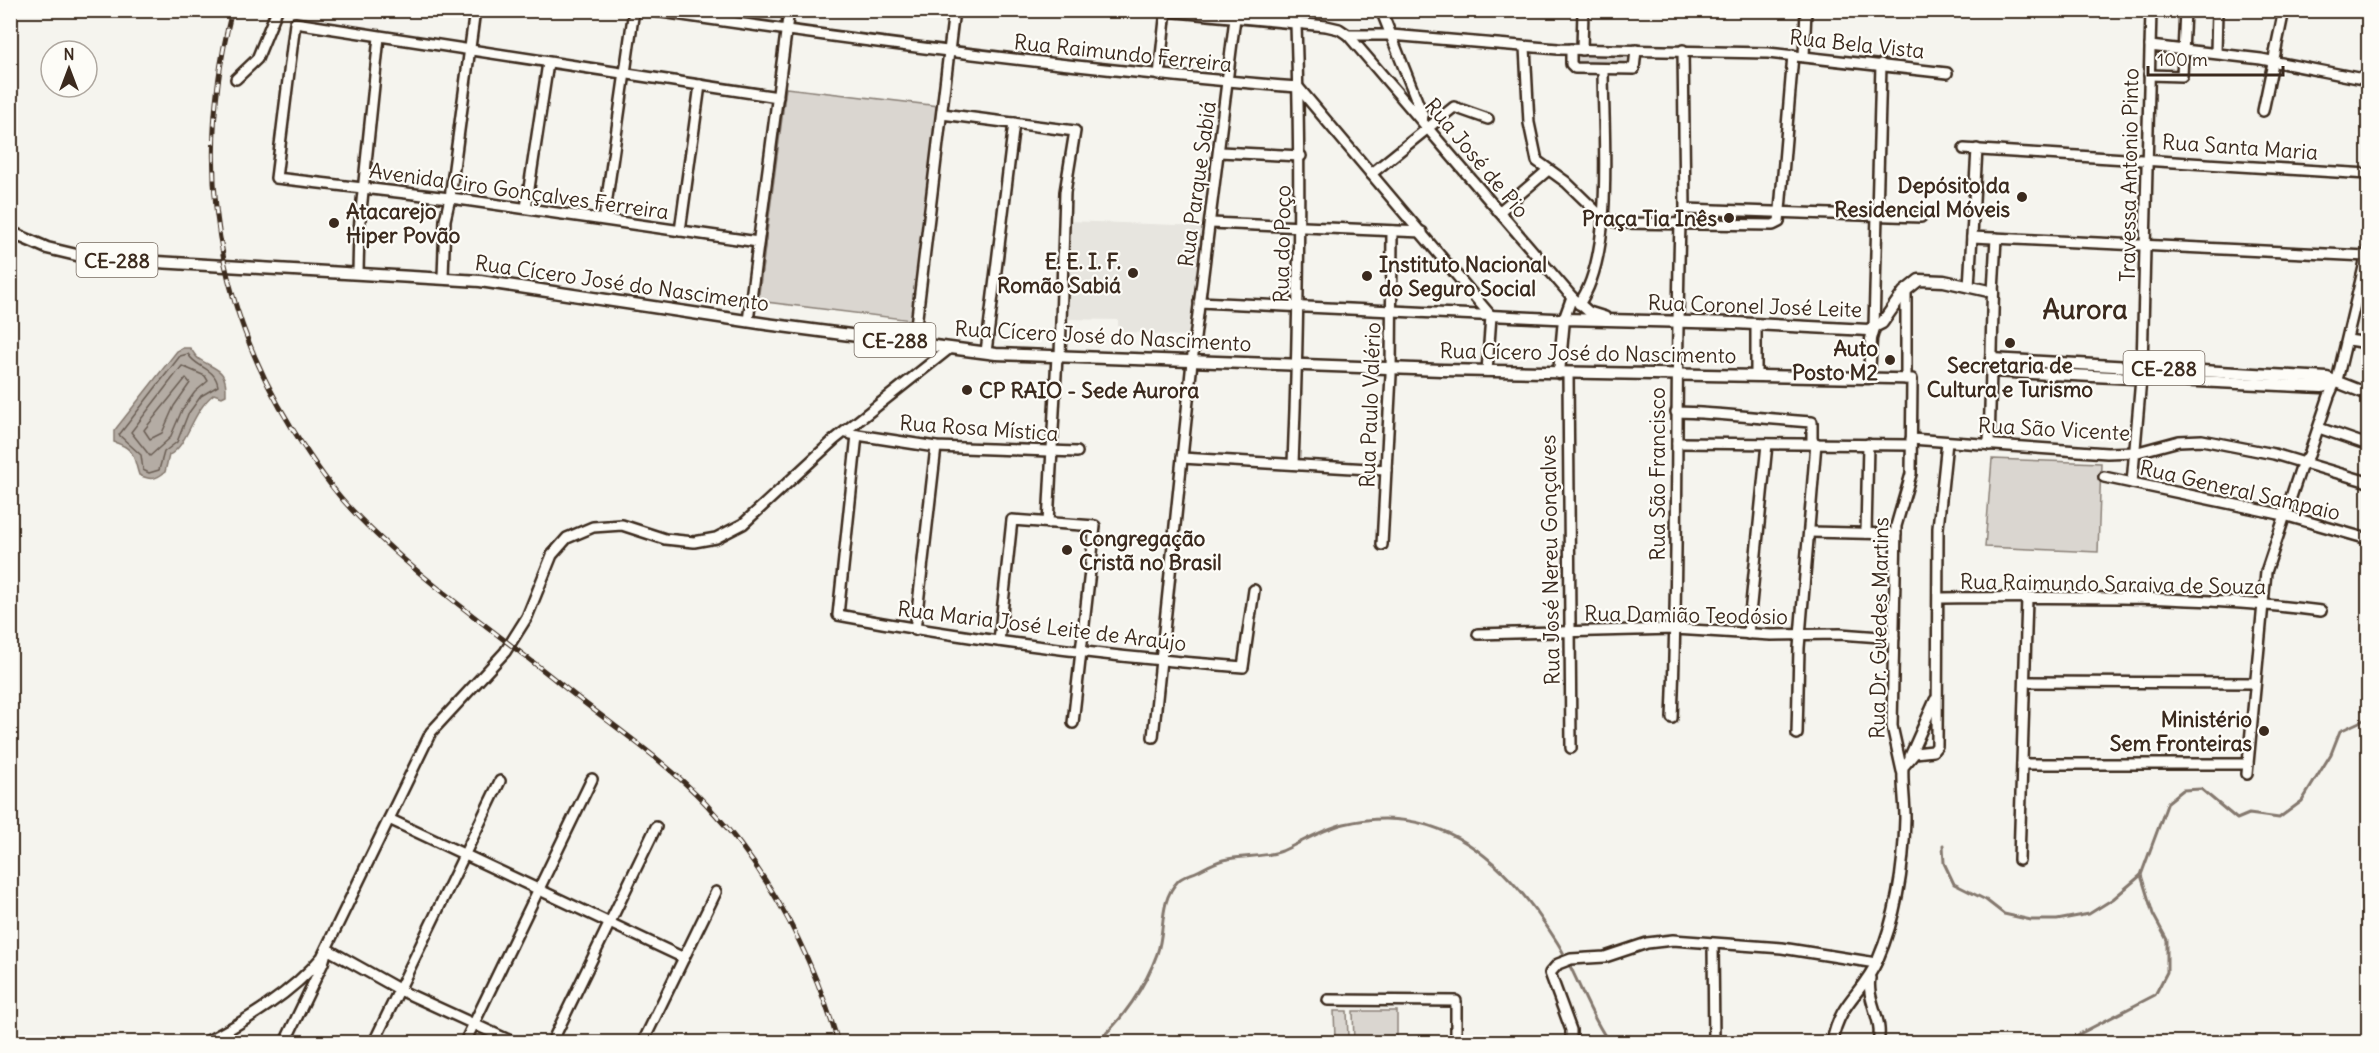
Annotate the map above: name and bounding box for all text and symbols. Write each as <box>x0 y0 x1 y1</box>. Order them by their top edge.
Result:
street label: Rua Bela Vista <box>1788 23 1926 65</box>
street label: Rua Raimundo Ferreira <box>1013 28 1233 78</box>
north arrow <box>39 39 99 99</box>
scale bar <box>2148 39 2283 77</box>
text: N <box>63 44 75 64</box>
text: 100 m <box>2157 48 2208 71</box>
street label: Travessa Antonio Pinto <box>2114 68 2144 282</box>
street label: Rua José de Pio <box>1419 92 1535 224</box>
street label: Rua Parque Sabiá <box>1172 99 1222 269</box>
street label: Rua Santa Maria <box>2161 128 2319 166</box>
street label: Avenida Ciro Gonçalves Ferreira <box>368 157 670 225</box>
place label: Depósito da Residencial Móveis <box>1834 172 2010 223</box>
street label: Rua do Poço <box>1267 185 1297 303</box>
marker: Depósito da Residencial Móveis <box>2015 190 2029 204</box>
place label: Atacarejo Hiper Povão <box>346 198 461 249</box>
place label: Praça Tia Inês <box>1582 205 1717 232</box>
marker: Praça Tia Inês <box>1722 211 1736 225</box>
marker: Atacarejo Hiper Povão <box>327 216 341 230</box>
road number: CE-288 <box>76 243 158 277</box>
place label: E. E. I. F. Romão Sabiá <box>997 248 1121 299</box>
street label: Rua Cícero José do Nascimento <box>473 249 771 317</box>
place label: Instituto Nacional do Seguro Social <box>1379 251 1547 302</box>
marker: E. E. I. F. Romão Sabiá <box>1126 266 1140 280</box>
marker: Instituto Nacional do Seguro Social <box>1360 269 1374 283</box>
street label: Rua Coronel José Leite <box>1647 289 1863 323</box>
district label: Aurora <box>2042 292 2128 326</box>
street label: Rua Cícero José do Nascimento <box>954 315 1252 357</box>
street label: Rua Paulo Valério <box>1354 322 1386 488</box>
road number: CE-288 <box>854 323 936 357</box>
place label: Auto Posto M2 <box>1792 335 1878 386</box>
marker: Secretaria de Cultura e Turismo <box>2003 336 2017 350</box>
street label: Rua Cícero José do Nascimento <box>1439 337 1737 369</box>
road number: CE-288 <box>2124 351 2204 385</box>
place label: Secretaria de Cultura e Turismo <box>1927 352 2093 403</box>
marker: Auto Posto M2 <box>1883 353 1897 367</box>
place label: CP RAIO - Sede Aurora <box>979 377 1199 404</box>
marker: CP RAIO - Sede Aurora <box>960 383 974 397</box>
street label: Rua São Francisco <box>1644 387 1671 561</box>
street label: Rua Rosa Mística <box>899 409 1059 447</box>
street label: Rua São Vicente <box>1977 412 2131 446</box>
street label: Rua José Nereu Gonçalves <box>1534 435 1566 685</box>
street label: Rua General Sampaio <box>2137 454 2343 526</box>
street label: Rua Dr. Guedes Martins <box>1864 517 1894 739</box>
place label: Congregação Cristã no Brasil <box>1079 525 1222 576</box>
marker: Congregação Cristã no Brasil <box>1060 543 1074 557</box>
street label: Rua Raimundo Saraiva de Souza <box>1960 568 2266 600</box>
street label: Rua Maria José Leite de Araújo <box>896 595 1188 657</box>
street label: Rua Damião Teodósio <box>1584 600 1788 630</box>
place label: Ministério Sem Fronteiras <box>2110 706 2252 757</box>
marker: Ministério Sem Fronteiras <box>2257 724 2271 738</box>

